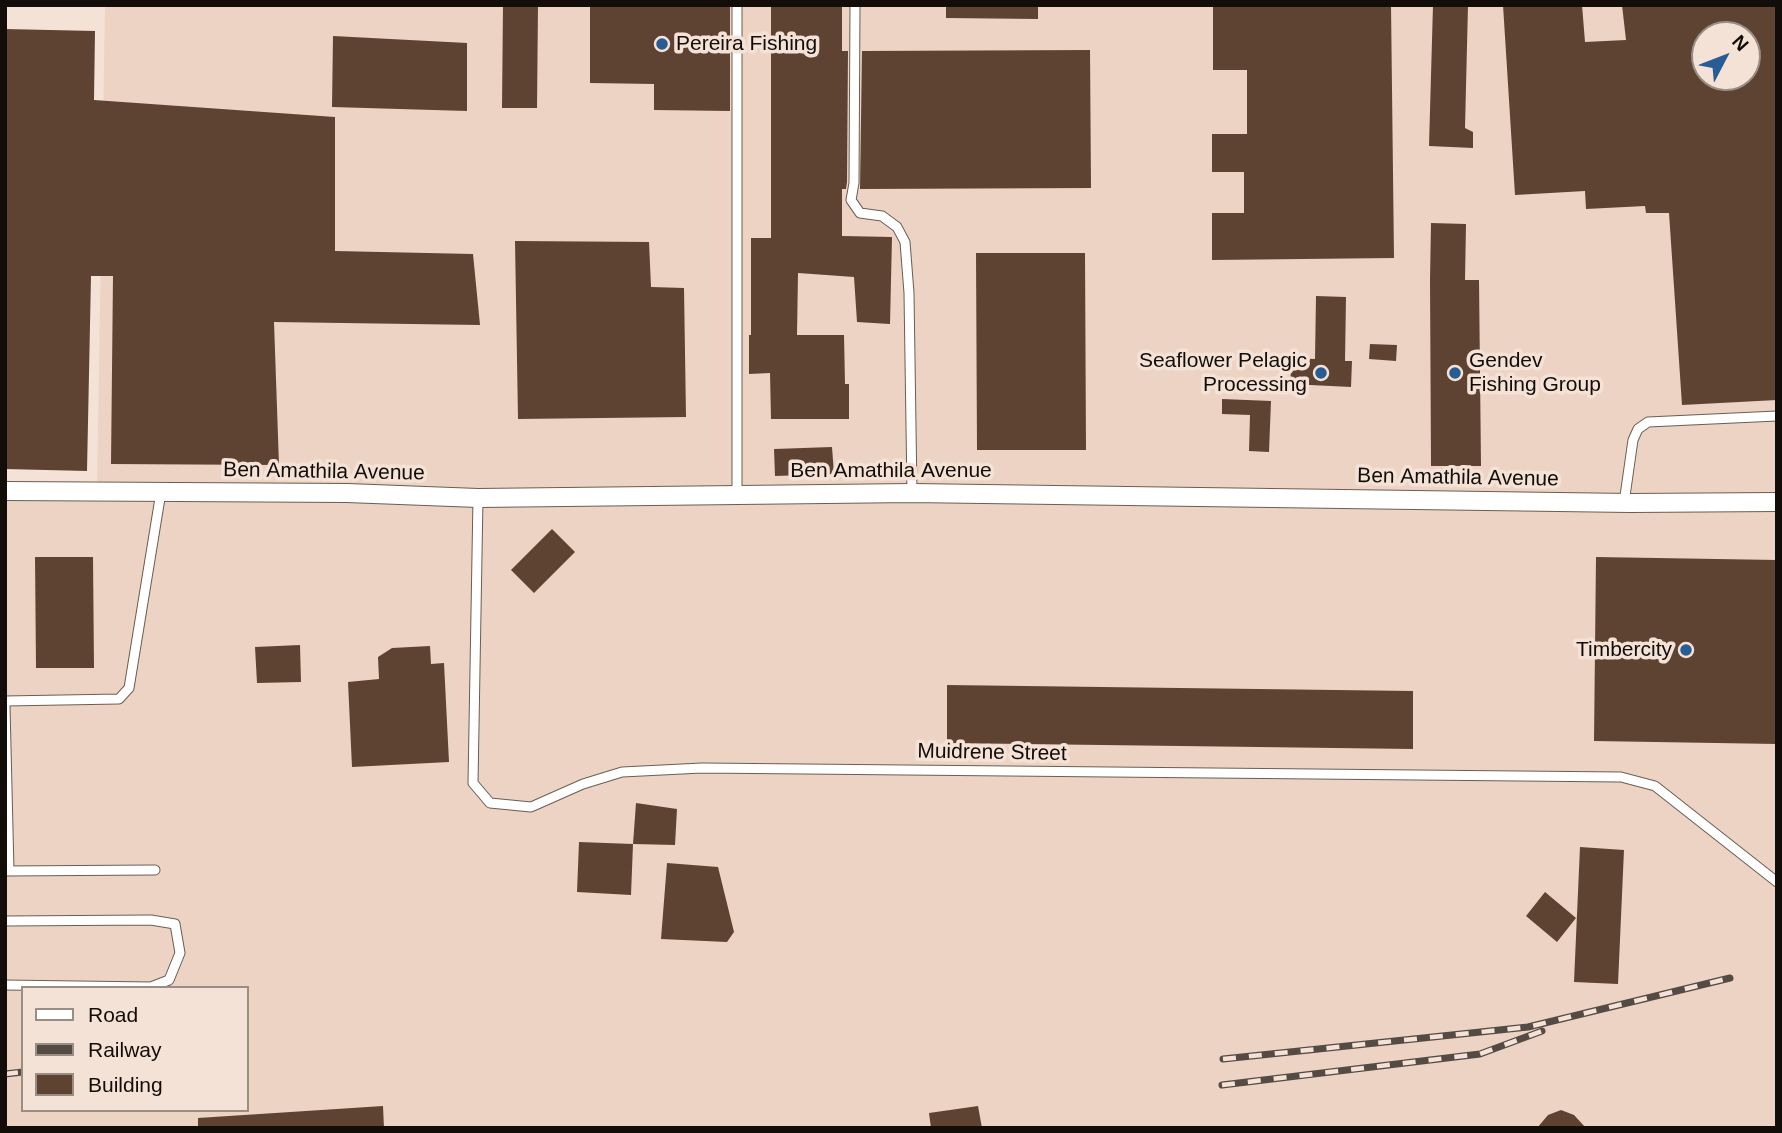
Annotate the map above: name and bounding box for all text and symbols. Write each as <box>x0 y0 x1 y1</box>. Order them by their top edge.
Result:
north arrow <box>1691 21 1761 91</box>
place label: Pereira Fishing <box>676 31 817 57</box>
text: N <box>1728 31 1753 55</box>
marker: Pereira Fishing <box>654 36 670 52</box>
place label: Seaflower Pelagic Processing <box>1139 348 1307 398</box>
place label: Gendev Fishing Group <box>1469 348 1601 398</box>
marker: Seaflower Pelagic Processing <box>1313 365 1329 381</box>
marker: Gendev Fishing Group <box>1447 365 1463 381</box>
street label: Ben Amathila Avenue <box>223 458 425 486</box>
street label: Ben Amathila Avenue <box>790 458 992 484</box>
street label: Ben Amathila Avenue <box>1357 464 1559 492</box>
place label: Timbercity <box>1576 637 1672 663</box>
marker: Timbercity <box>1678 642 1694 658</box>
street label: Muidrene Street <box>917 739 1067 767</box>
legend <box>21 986 248 1112</box>
text: Road <box>88 1003 138 1026</box>
text: Railway <box>88 1038 162 1061</box>
text: Building <box>88 1073 163 1096</box>

